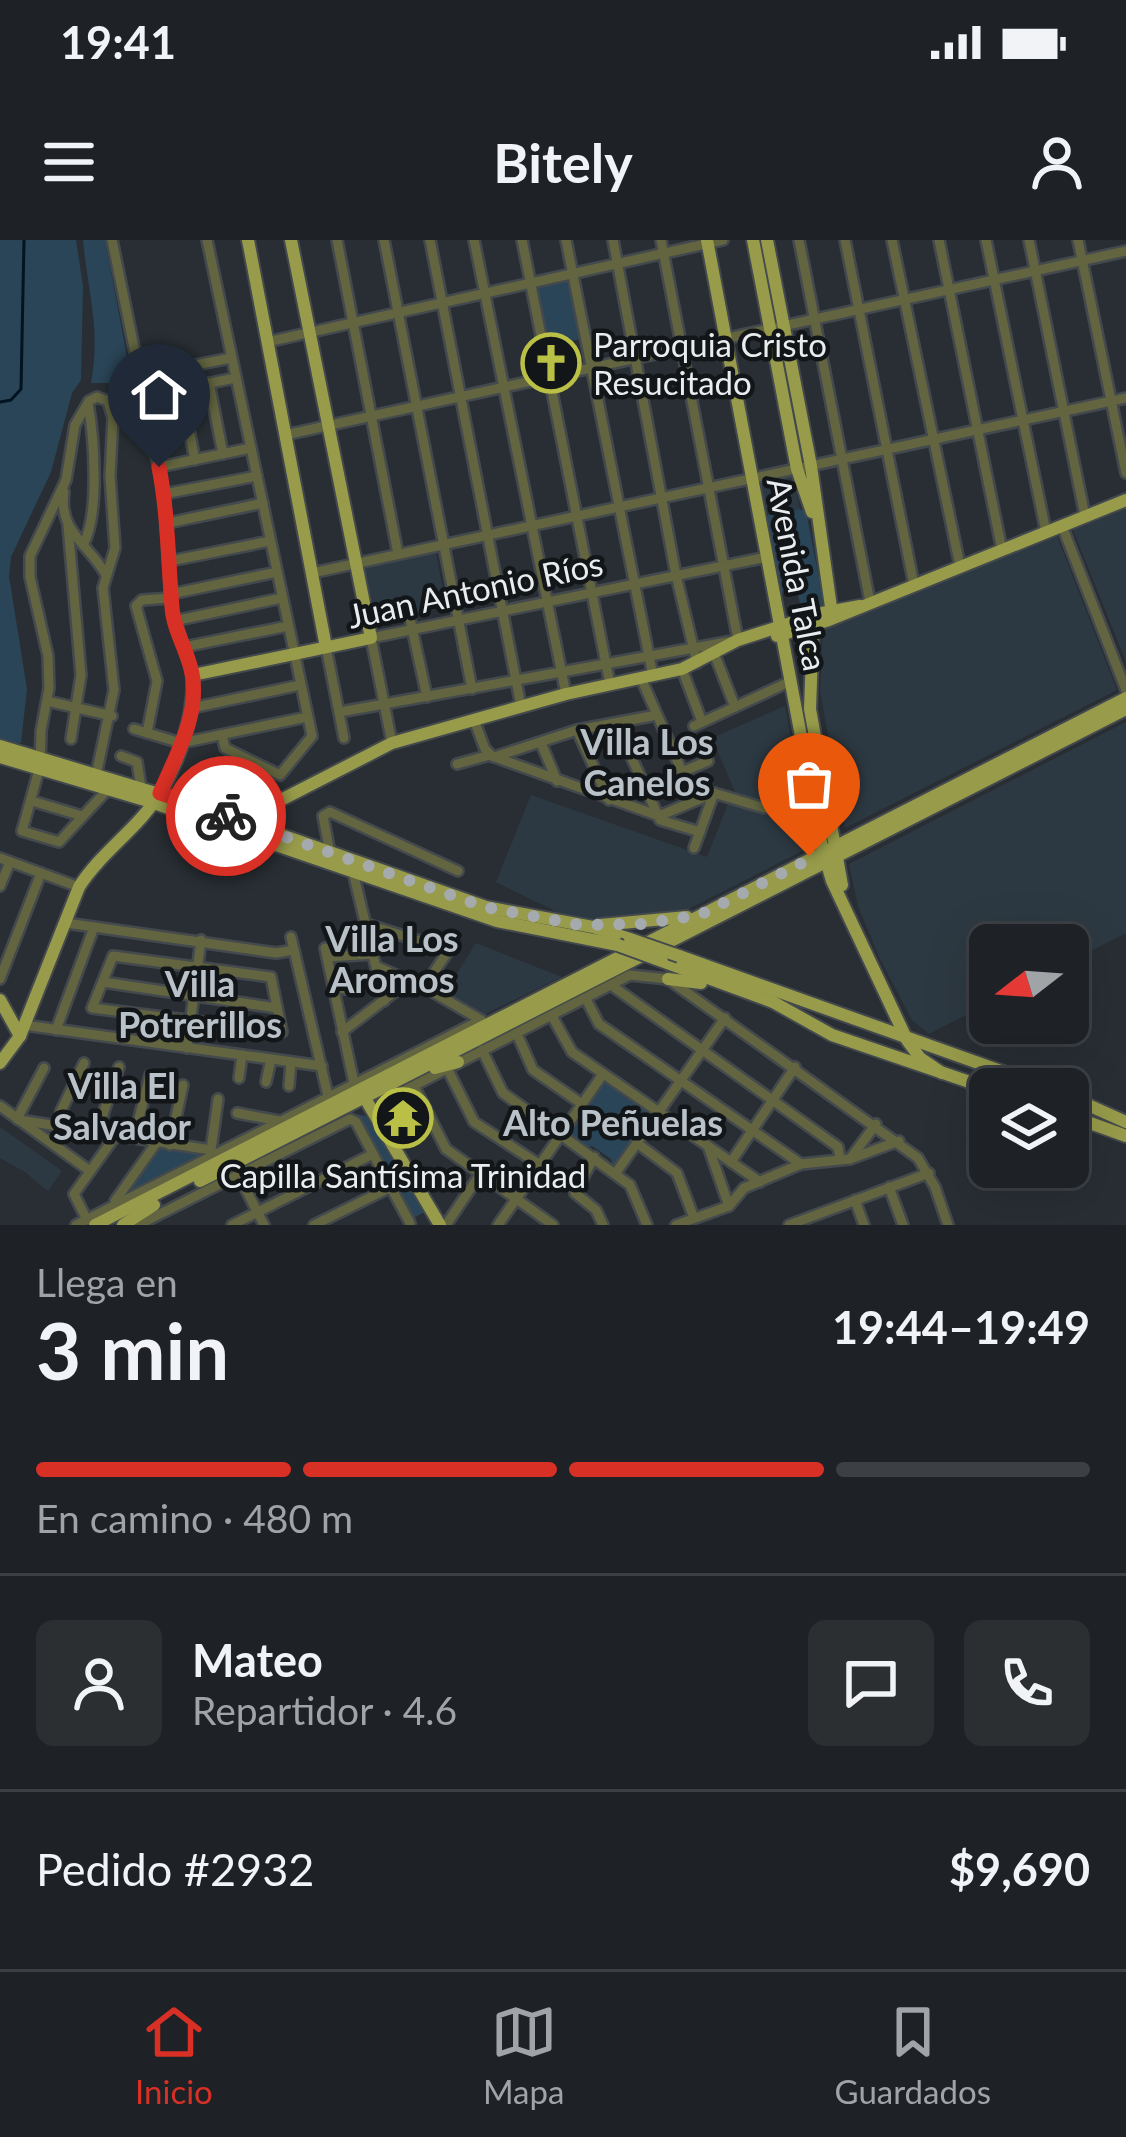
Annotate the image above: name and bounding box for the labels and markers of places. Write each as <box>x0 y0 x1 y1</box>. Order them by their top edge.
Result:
place label: Parroquia Cristo Resucitado <box>593 324 827 402</box>
church icon: Parroquia Cristo Resucitado <box>520 332 582 394</box>
pin <box>108 344 210 467</box>
pin <box>758 733 860 856</box>
temple icon: Capilla Santísima Trinidad <box>372 1087 434 1149</box>
place label: Capilla Santísima Trinidad <box>220 1155 586 1195</box>

